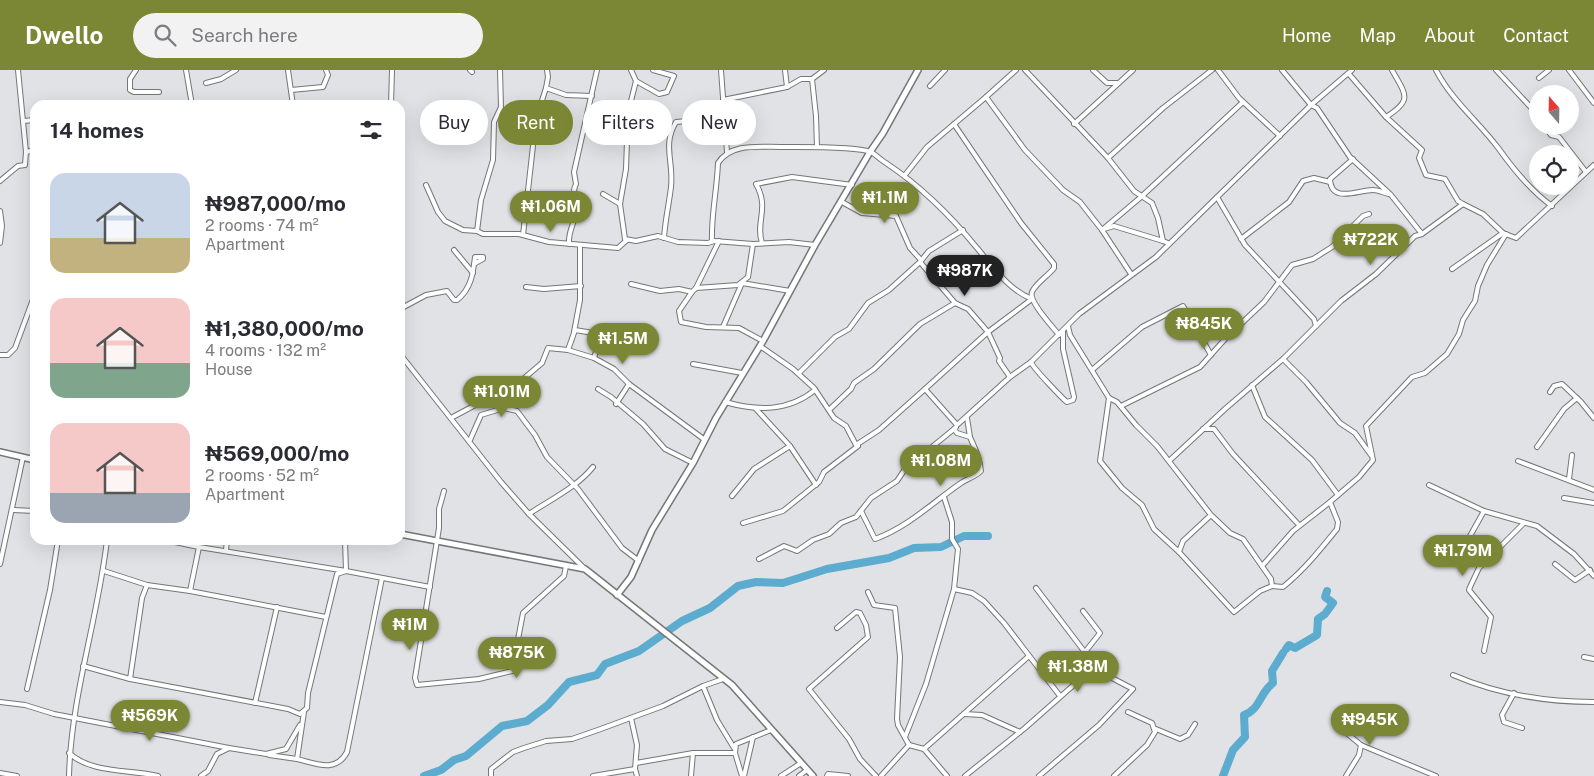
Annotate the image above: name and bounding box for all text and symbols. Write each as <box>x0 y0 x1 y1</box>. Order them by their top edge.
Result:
search box <box>133 13 483 58</box>
text: Dwello <box>25 21 103 49</box>
icon: search <box>151 21 179 49</box>
text: Search here <box>191 24 298 46</box>
text: Home <box>1282 25 1332 46</box>
text: Map <box>1360 25 1396 46</box>
text: About <box>1424 25 1475 46</box>
text: Contact <box>1503 25 1569 46</box>
north arrow <box>1529 85 1579 135</box>
map controls <box>1529 85 1579 195</box>
chip: Buy <box>420 100 488 145</box>
chip: Rent <box>498 100 573 145</box>
chip: Filters <box>583 100 672 145</box>
chip: New <box>682 100 756 145</box>
icon: filters <box>357 116 385 144</box>
text: 14 homes <box>50 118 144 143</box>
button: locate <box>1529 145 1579 195</box>
pin: ₦1.1M <box>850 182 920 224</box>
text: ₦1.1M <box>862 188 908 207</box>
pin: ₦1.06M <box>510 190 592 233</box>
text: ₦987,000/mo <box>205 191 346 216</box>
icon: home <box>90 193 150 253</box>
text: ₦1.06M <box>521 197 581 216</box>
text: 2 rooms · 74 m² <box>205 216 319 235</box>
pin: ₦722K <box>1336 224 1406 266</box>
text: ₦722K <box>1343 230 1399 249</box>
text: Apartment <box>205 235 285 254</box>
pin: ₦987K <box>930 254 1000 297</box>
text: ₦987K <box>937 261 993 280</box>
pin: ₦845K <box>1169 308 1239 350</box>
text: ₦845K <box>1176 314 1232 333</box>
text: ₦1,380,000/mo <box>205 316 364 341</box>
icon: home <box>90 318 150 378</box>
pin: ₦1.5M <box>588 322 658 365</box>
text: ₦1.5M <box>598 329 648 348</box>
text: 4 rooms · 132 m² <box>205 341 326 360</box>
text: House <box>205 360 253 379</box>
pin: ₦1.01M <box>461 376 543 418</box>
text: ₦1.01M <box>474 382 530 401</box>
text: ₦569,000/mo <box>205 441 349 466</box>
icon: home <box>90 443 150 503</box>
pin: ₦1.08M <box>900 444 982 487</box>
text: ₦1.08M <box>911 451 971 470</box>
text: 2 rooms · 52 m² <box>205 466 319 485</box>
text: Apartment <box>205 485 285 504</box>
pin: ₦1.79M <box>1422 534 1504 577</box>
text: ₦1.79M <box>1434 541 1492 560</box>
pin: ₦1M <box>386 608 434 651</box>
text: ₦1M <box>393 615 427 634</box>
pin: ₦875K <box>482 636 552 679</box>
text: ₦875K <box>489 643 545 662</box>
pin: ₦1.38M <box>1037 650 1119 693</box>
text: ₦1.38M <box>1048 657 1108 676</box>
pin: ₦569K <box>115 700 185 742</box>
pin: ₦945K <box>1335 704 1405 746</box>
text: ₦569K <box>122 706 178 725</box>
text: ₦945K <box>1342 710 1398 729</box>

